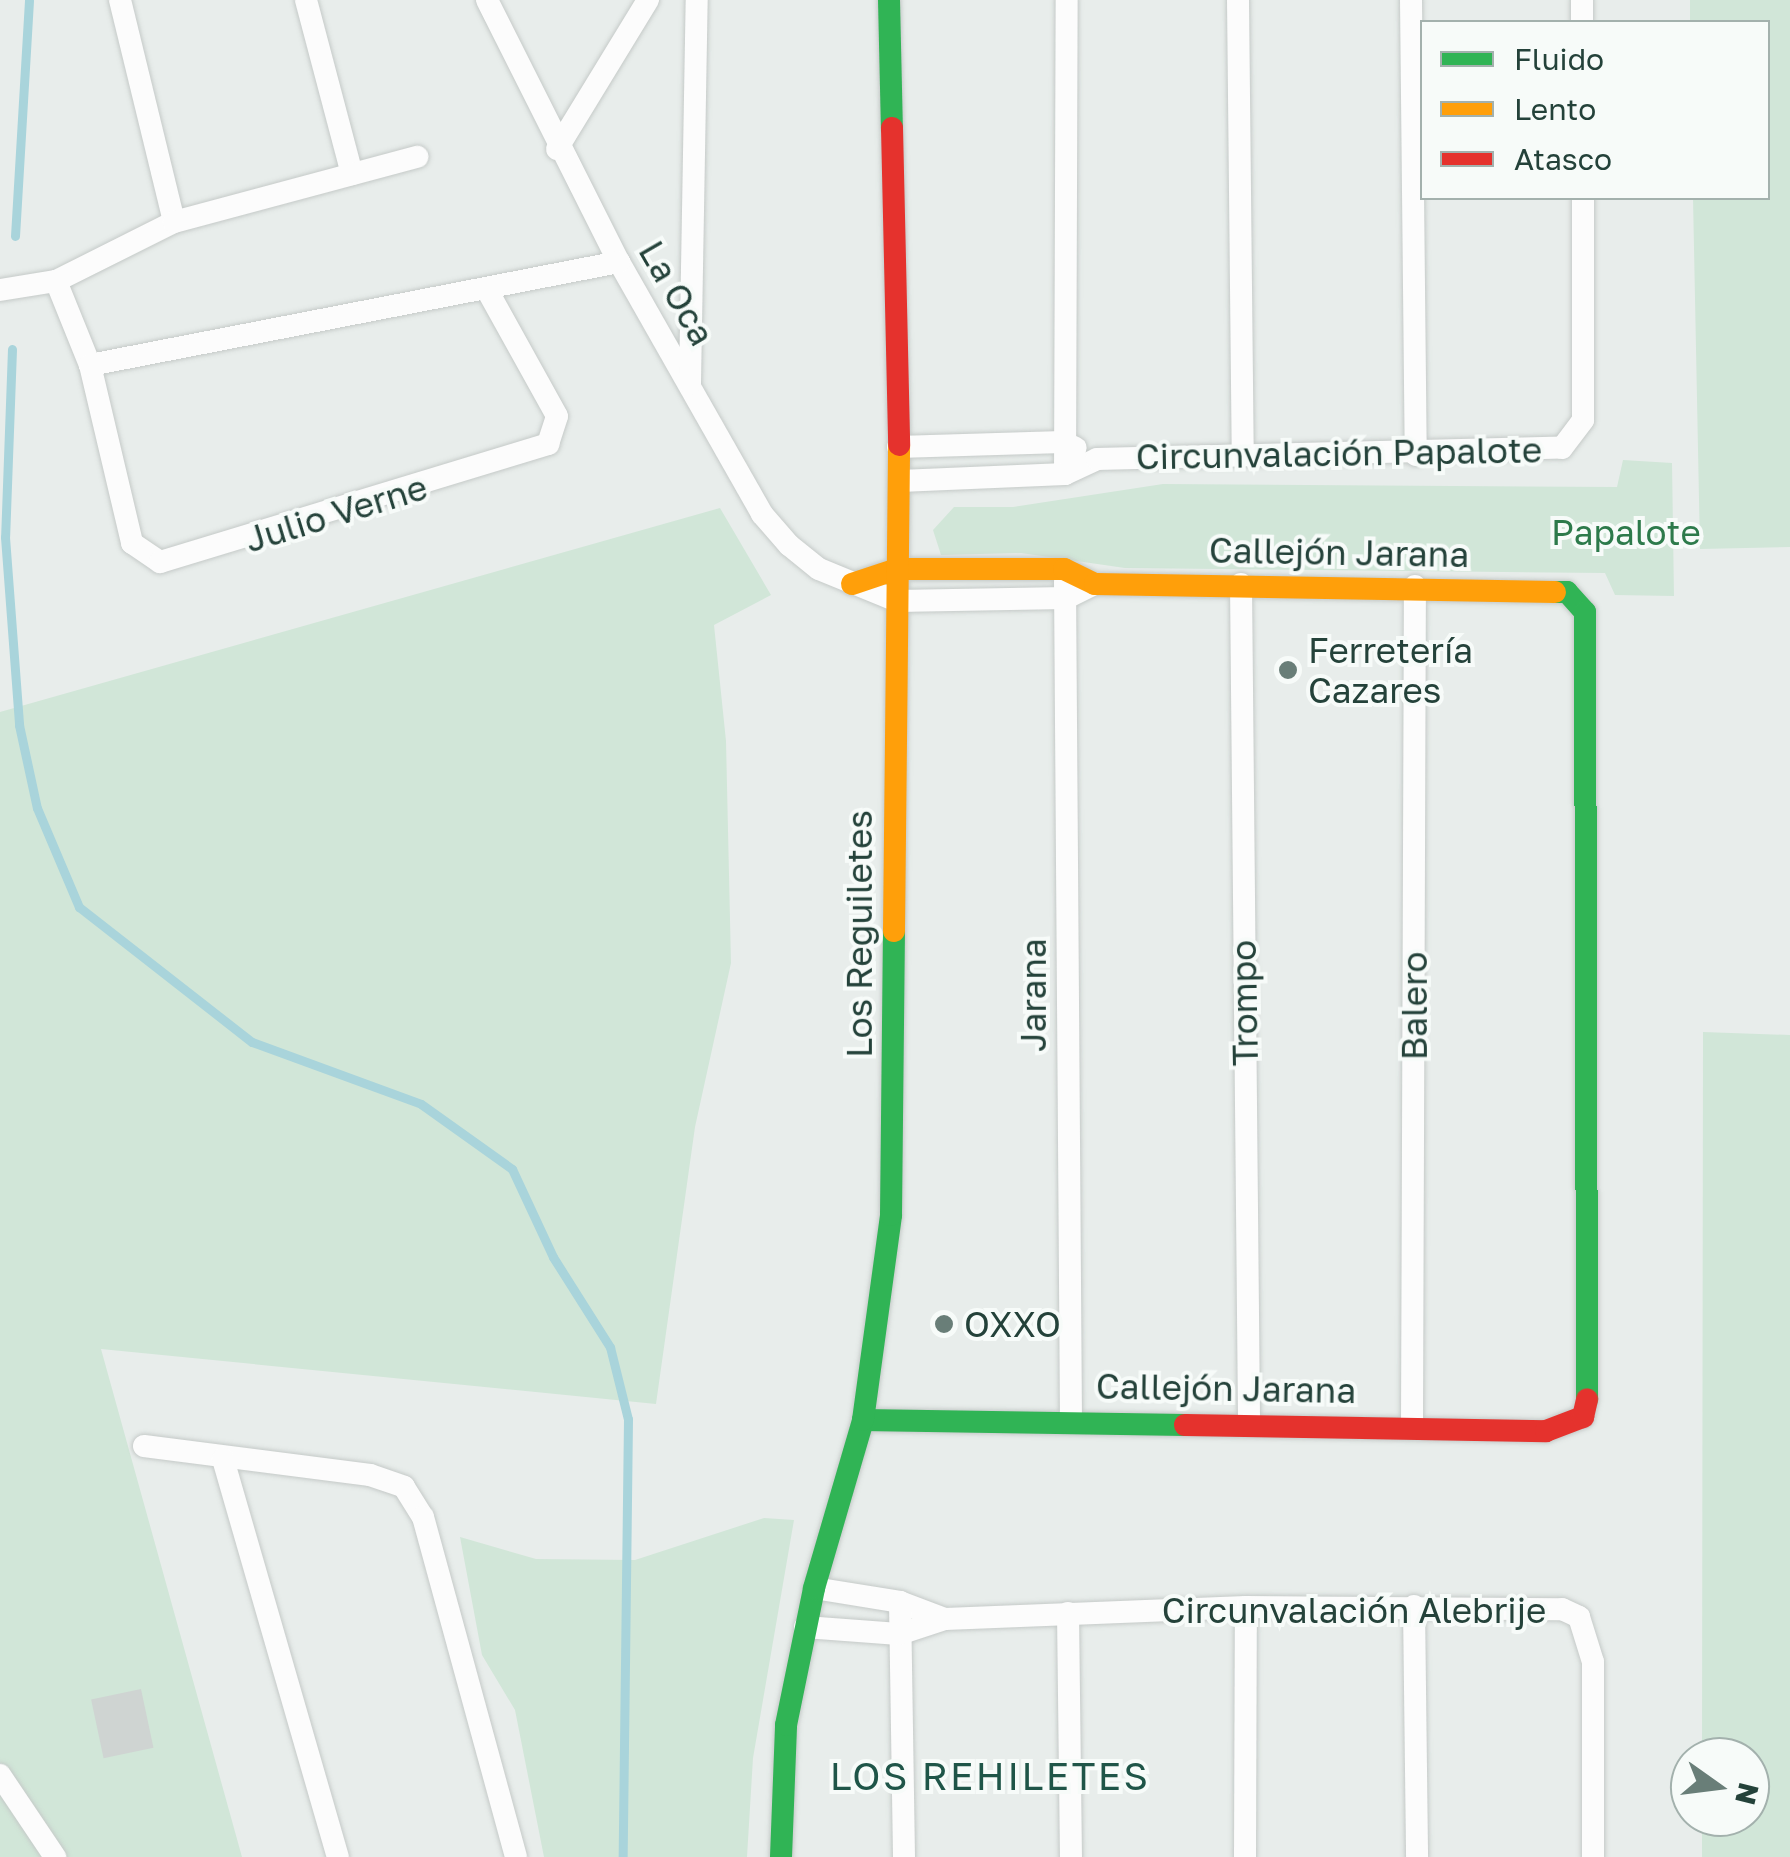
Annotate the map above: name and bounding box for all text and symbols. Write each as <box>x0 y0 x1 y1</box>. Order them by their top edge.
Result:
legend <box>1420 20 1770 200</box>
text: Fluido <box>1514 41 1604 77</box>
text: Lento <box>1514 91 1596 127</box>
text: Atasco <box>1514 141 1612 177</box>
street label: La Oca <box>630 233 724 353</box>
street label: Circunvalación Papalote <box>1135 428 1543 478</box>
street label: Julio Verne <box>240 465 432 561</box>
park label: Papalote <box>1551 511 1701 553</box>
street label: Callejón Jarana <box>1209 529 1469 575</box>
place label: Ferretería Cazares <box>1308 629 1473 711</box>
marker: Ferretería Cazares <box>1277 659 1299 681</box>
street label: Los Reguiletes <box>838 810 880 1058</box>
street label: Jarana <box>1012 938 1054 1052</box>
street label: Trompo <box>1222 939 1266 1067</box>
street label: Balero <box>1393 952 1435 1060</box>
place label: OXXO <box>964 1303 1061 1345</box>
marker: OXXO <box>933 1313 955 1335</box>
street label: Callejón Jarana <box>1096 1365 1356 1411</box>
street label: Circunvalación Alebrije <box>1162 1589 1546 1631</box>
north arrow <box>1670 1737 1770 1837</box>
district label: LOS REHILETES <box>830 1753 1150 1799</box>
text: N <box>1729 1780 1766 1808</box>

